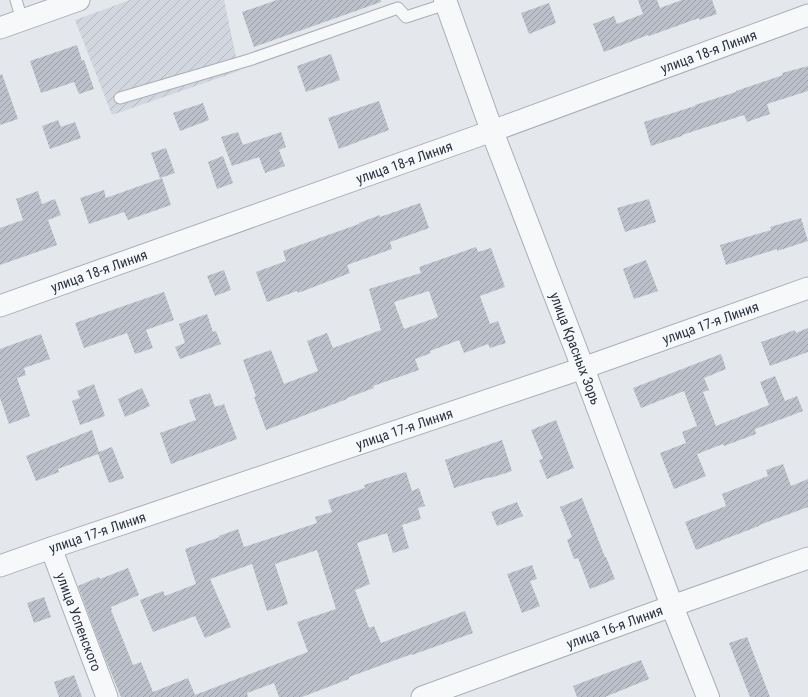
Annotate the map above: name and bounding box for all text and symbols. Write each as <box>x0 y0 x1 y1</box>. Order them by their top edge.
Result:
street label: улица 18-я Линия <box>658 27 759 76</box>
street label: улица 18-я Линия <box>354 138 455 187</box>
street label: улица 18-я Линия <box>49 246 149 295</box>
street label: улица Красных Зорь <box>547 290 604 407</box>
street label: улица 17-я Линия <box>660 298 761 347</box>
street label: улица 17-я Линия <box>354 405 455 452</box>
street label: улица 17-я Линия <box>47 509 148 556</box>
street label: улица Успенского <box>53 571 105 673</box>
street label: улица 16-я Линия <box>564 602 665 652</box>

